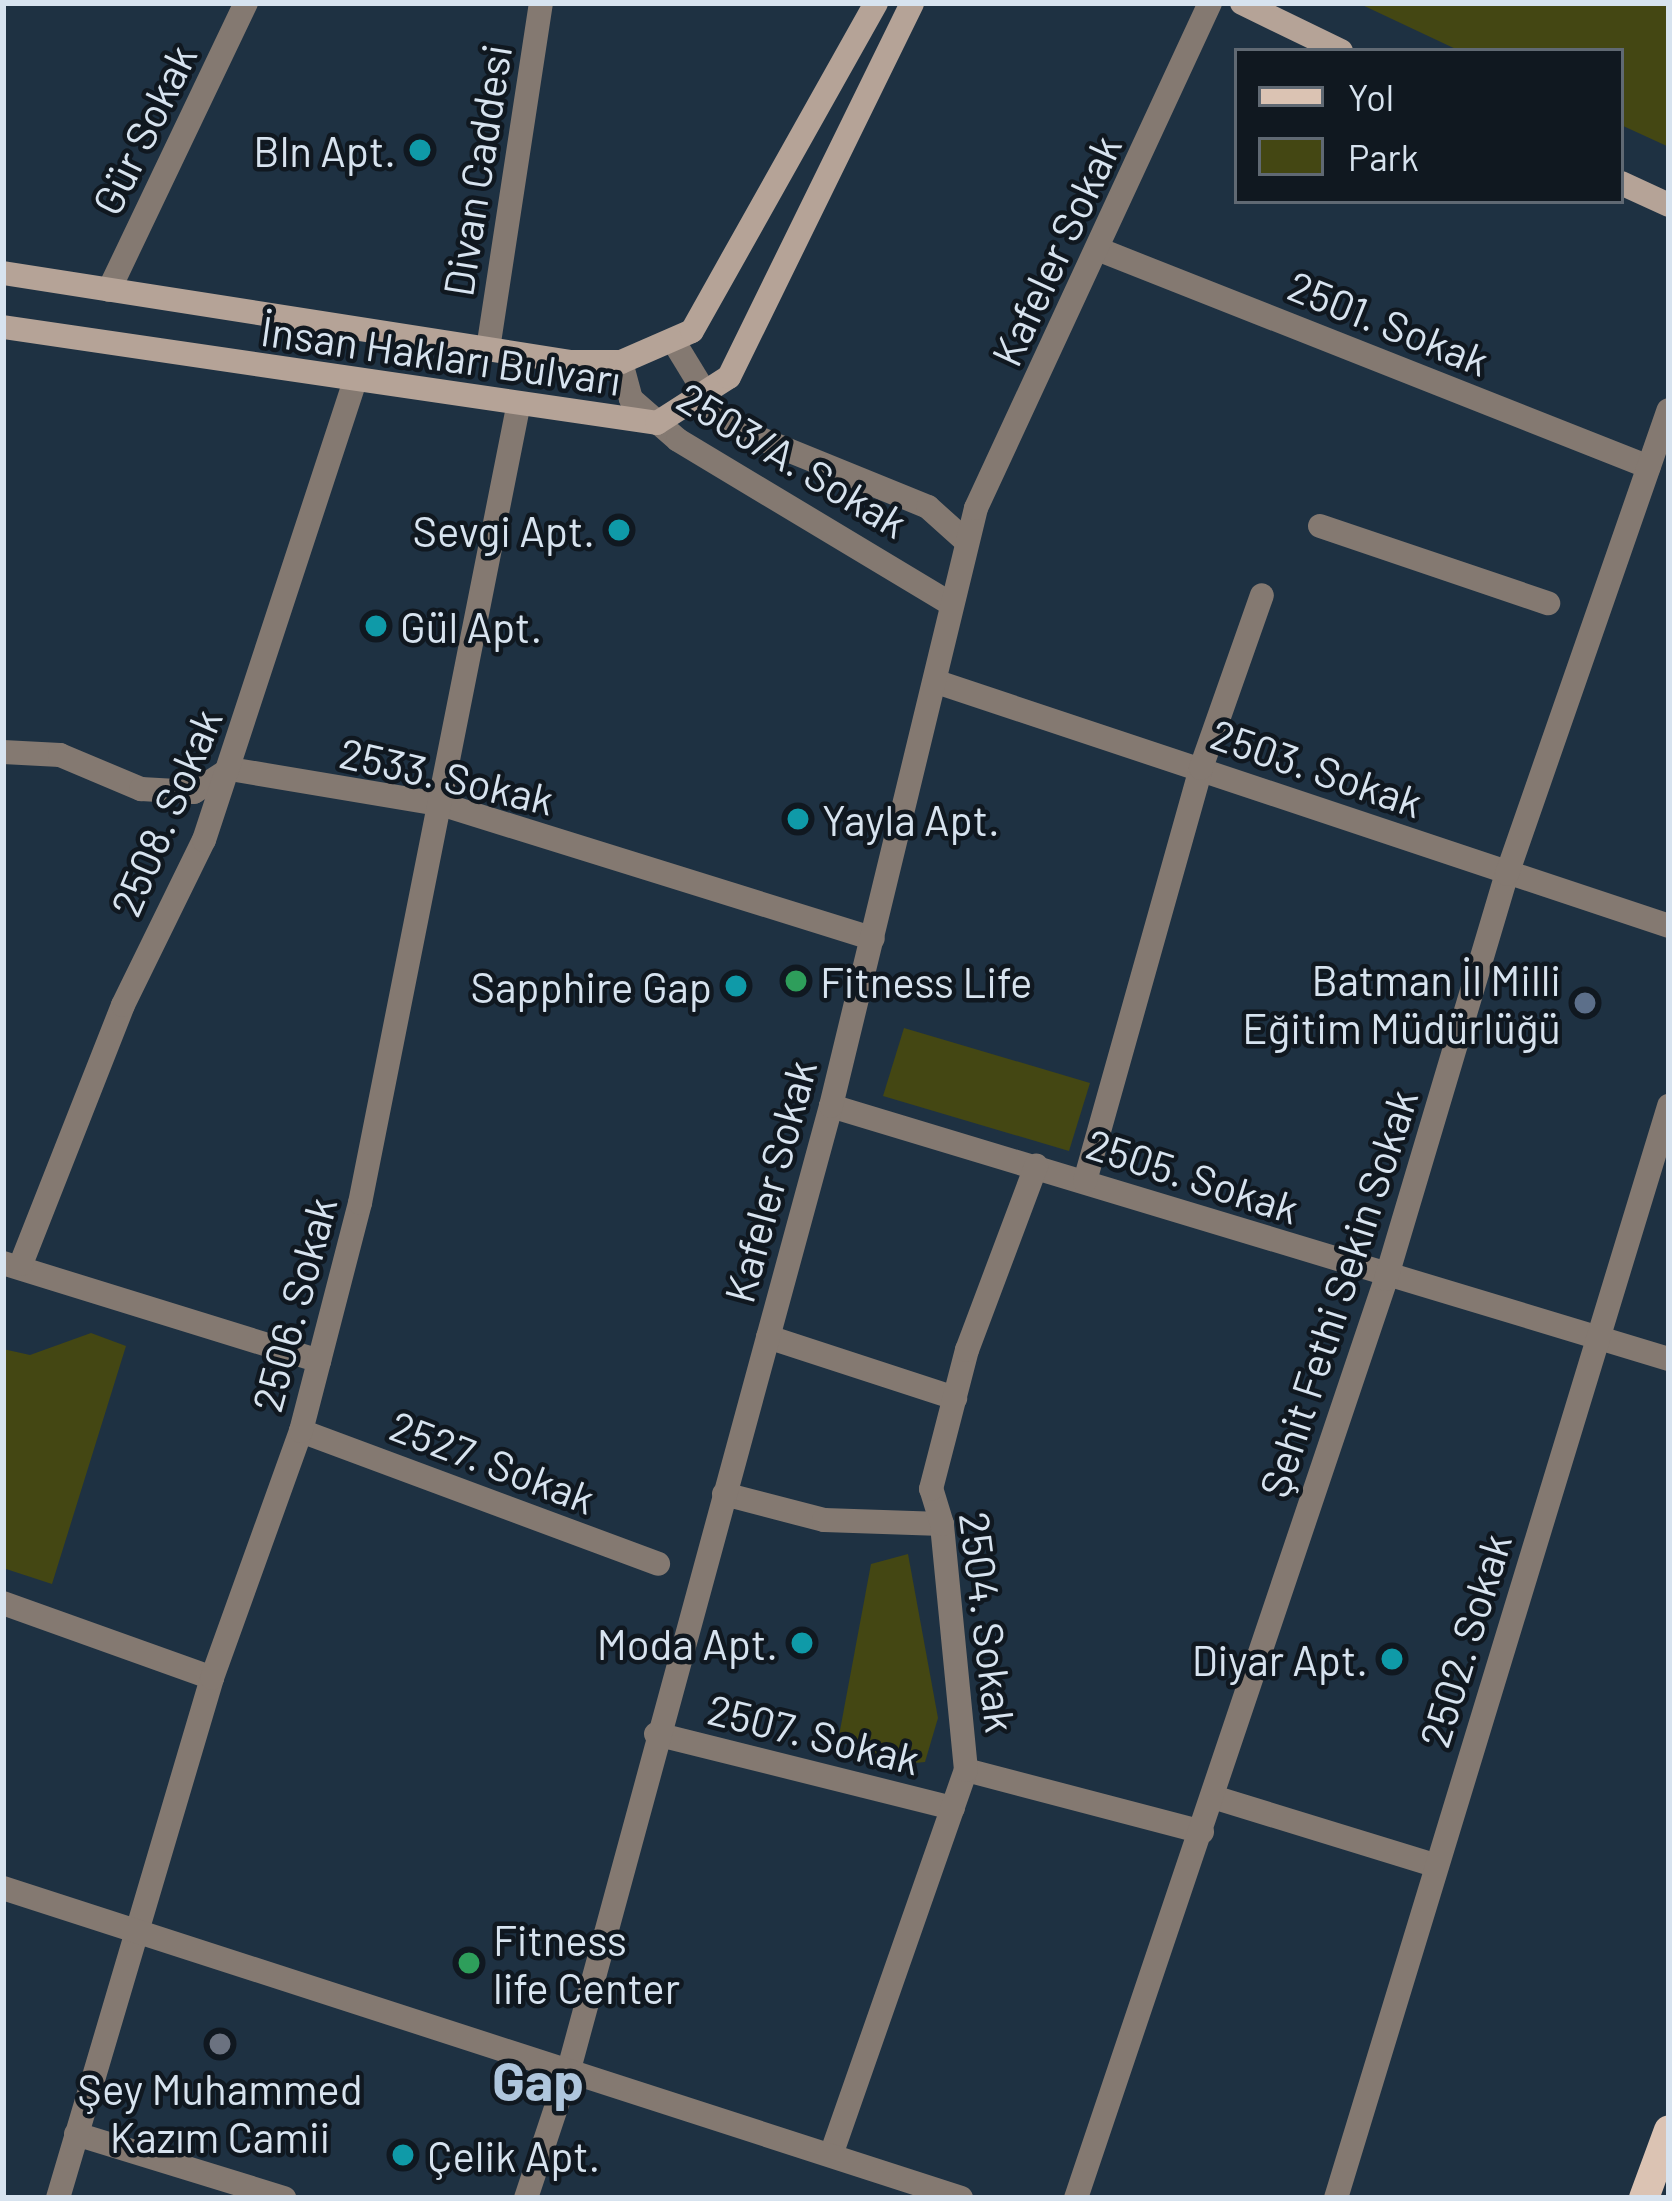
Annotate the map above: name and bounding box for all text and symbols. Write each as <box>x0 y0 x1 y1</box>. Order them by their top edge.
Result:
street label: Gür Sokak <box>80 36 206 222</box>
street label: Divan Caddesi <box>431 41 521 299</box>
legend <box>1234 48 1624 204</box>
text: Yol <box>1348 75 1394 118</box>
place label: Bln Apt. <box>253 125 396 175</box>
street label: Kafeler Sokak <box>980 127 1130 373</box>
text: Park <box>1348 135 1419 178</box>
marker: Bln Apt. <box>407 137 433 163</box>
street label: 2501. Sokak <box>1281 259 1497 385</box>
street label: İnsan Hakları Bulvarı <box>258 304 624 404</box>
street label: 2503/A. Sokak <box>669 371 917 547</box>
place label: Sevgi Apt. <box>412 505 595 555</box>
marker: Sevgi Apt. <box>606 517 632 543</box>
place label: Gül Apt. <box>400 601 542 651</box>
marker: Gül Apt. <box>363 613 389 639</box>
street label: 2508. Sokak <box>99 701 231 923</box>
street label: 2503. Sokak <box>1205 707 1429 827</box>
street label: 2533. Sokak <box>335 726 559 824</box>
place label: Yayla Apt. <box>822 794 1000 844</box>
marker: Yayla Apt. <box>785 806 811 832</box>
place label: Batman İl Milli Eğitim Müdürlüğü <box>1242 954 1561 1052</box>
place label: Fitness Life <box>820 956 1032 1006</box>
place label: Sapphire Gap <box>470 961 712 1011</box>
marker: Fitness Life <box>783 968 809 994</box>
marker: Sapphire Gap <box>723 973 749 999</box>
marker: Batman İl Milli Eğitim Müdürlüğü <box>1572 990 1598 1016</box>
street label: Kafeler Sokak <box>712 1054 826 1308</box>
street label: Şehit Fethi Sekin Sokak <box>1247 1083 1427 1503</box>
street label: 2505. Sokak <box>1081 1117 1305 1233</box>
street label: 2506. Sokak <box>240 1191 346 1417</box>
street label: 2527. Sokak <box>383 1399 603 1523</box>
street label: 2504. Sokak <box>950 1509 1028 1735</box>
street label: 2502. Sokak <box>1408 1527 1520 1753</box>
place label: Moda Apt. <box>597 1618 778 1668</box>
marker: Moda Apt. <box>789 1630 815 1656</box>
place label: Diyar Apt. <box>1192 1634 1368 1684</box>
marker: Diyar Apt. <box>1379 1646 1405 1672</box>
street label: 2507. Sokak <box>703 1682 925 1784</box>
place label: Fitness life Center <box>493 1914 680 2012</box>
marker: Fitness life Center <box>456 1950 482 1976</box>
marker: Şey Muhammed Kazım Camii <box>207 2031 233 2057</box>
district label: Gap <box>492 2048 584 2112</box>
place label: Şey Muhammed Kazım Camii <box>77 2063 363 2162</box>
place label: Çelik Apt. <box>427 2130 600 2180</box>
marker: Çelik Apt. <box>390 2142 416 2168</box>

